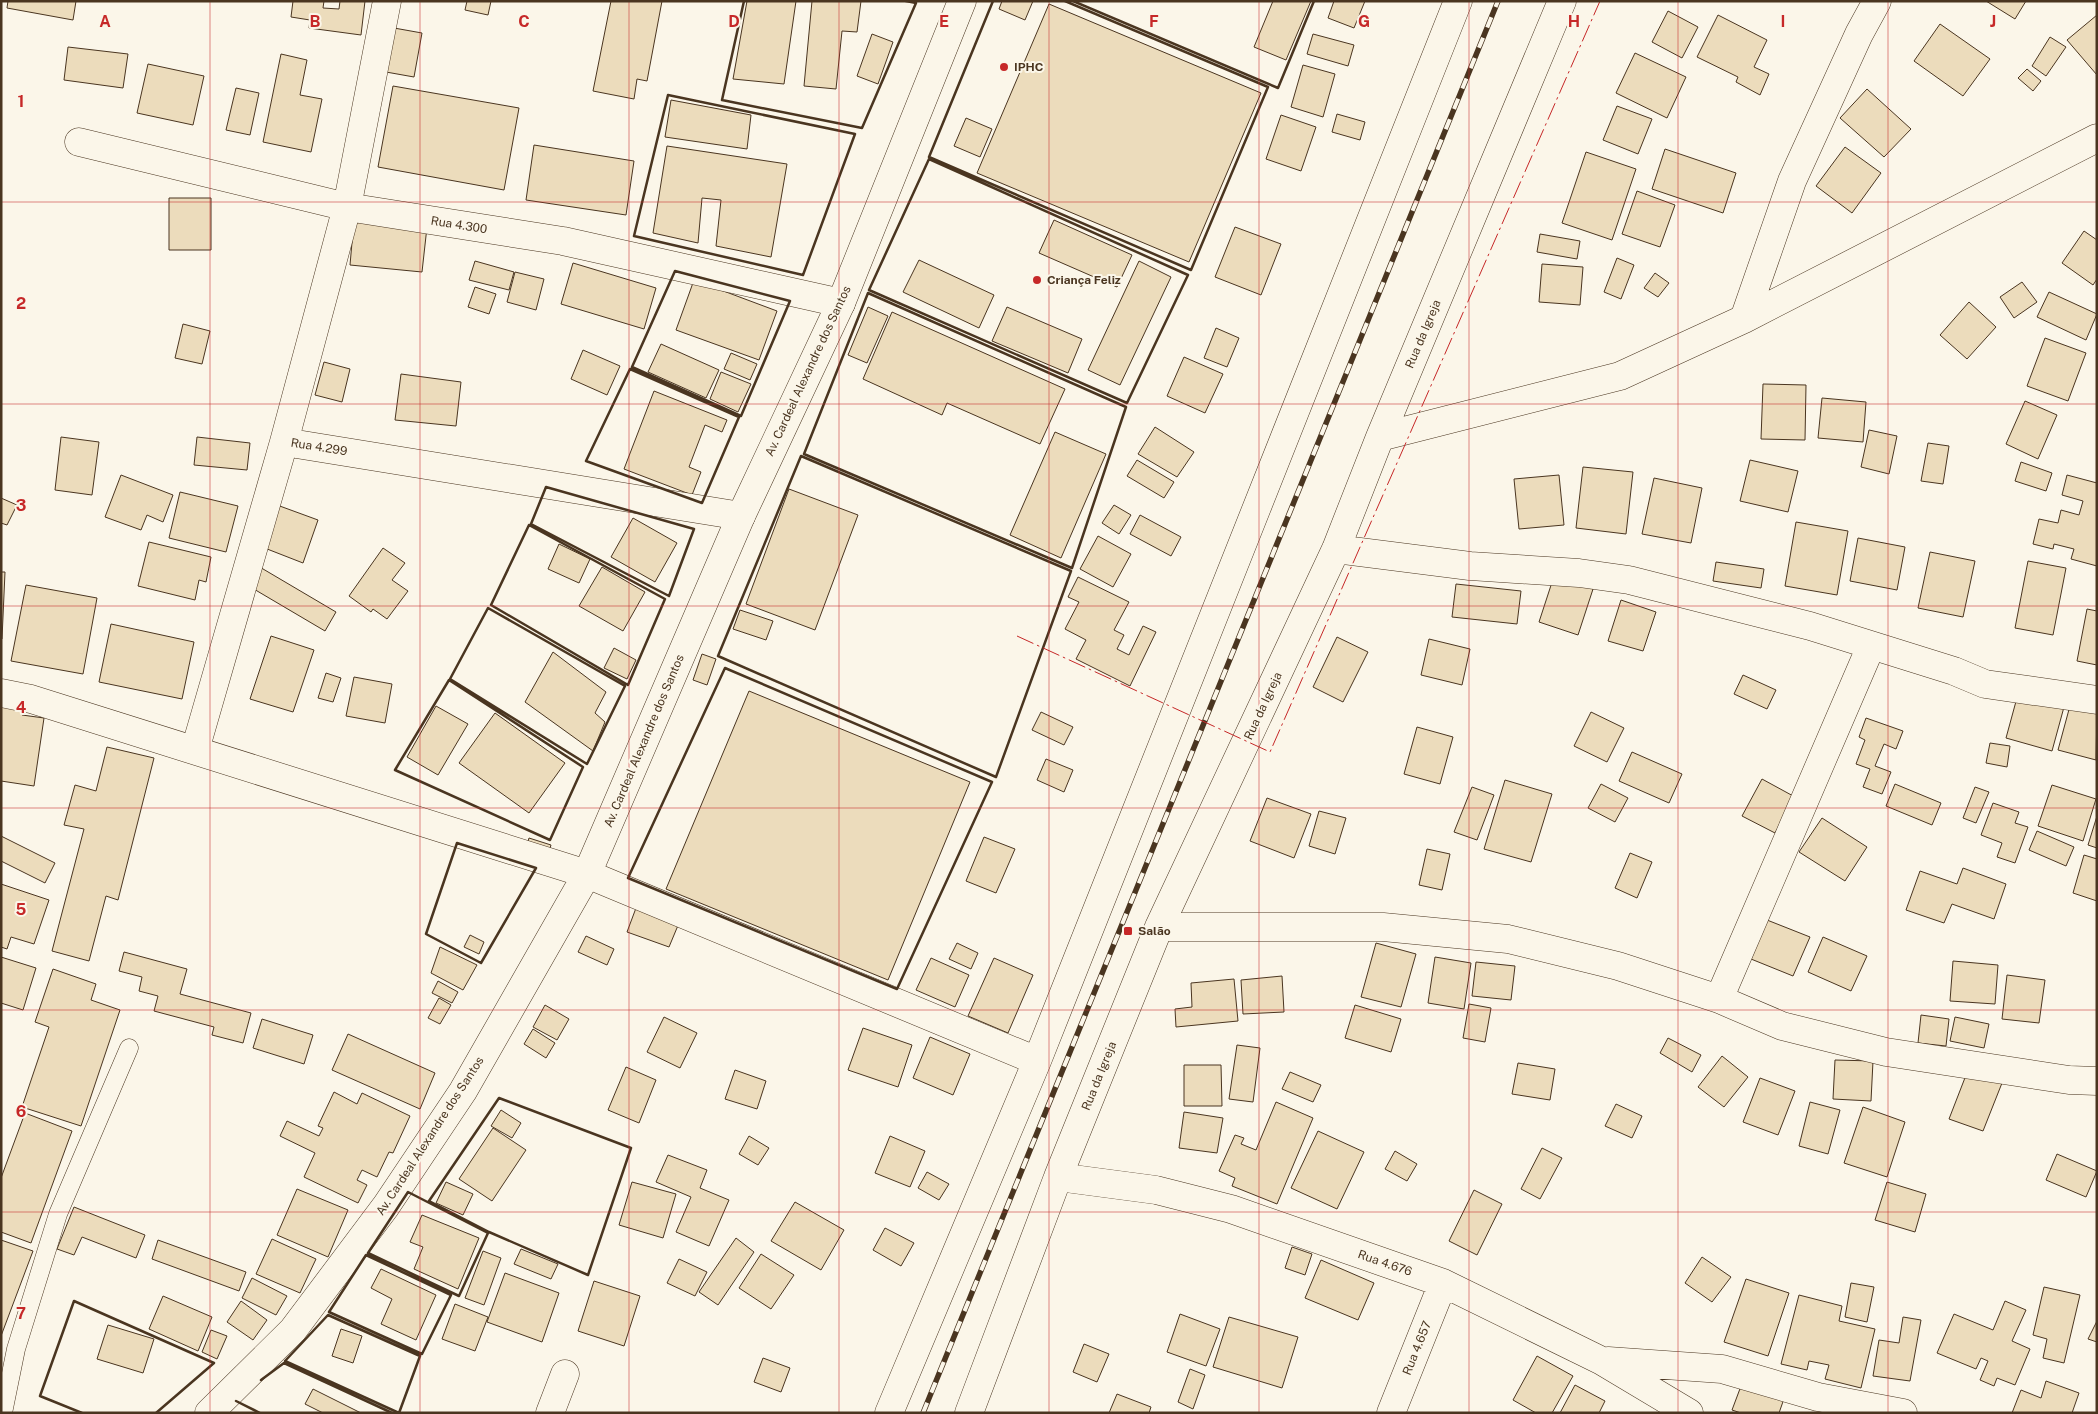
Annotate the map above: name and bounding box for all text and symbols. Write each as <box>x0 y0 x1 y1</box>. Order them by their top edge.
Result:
text: A <box>99 12 111 31</box>
text: B <box>310 12 321 31</box>
text: C <box>518 12 530 31</box>
text: D <box>728 12 740 31</box>
text: E <box>939 12 949 31</box>
text: F <box>1149 12 1159 31</box>
text: G <box>1358 12 1370 31</box>
text: H <box>1568 12 1580 31</box>
text: I <box>1781 12 1785 31</box>
text: J <box>1990 12 1996 31</box>
place label: IPHC <box>1014 60 1044 74</box>
marker: IPHC <box>998 61 1010 73</box>
text: 1 <box>18 92 24 111</box>
street label: Rua 4.300 <box>430 214 488 236</box>
place label: Criança Feliz <box>1047 273 1121 287</box>
marker: Criança Feliz <box>1031 274 1043 286</box>
street label: Av. Cardeal Alexandre dos Santos <box>762 284 854 458</box>
text: 2 <box>16 294 26 313</box>
street label: Rua da Igreja <box>1402 298 1444 370</box>
street label: Rua 4.299 <box>290 436 348 458</box>
text: 3 <box>16 496 26 515</box>
street label: Av. Cardeal Alexandre dos Santos <box>601 652 687 830</box>
street label: Rua da Igreja <box>1241 670 1285 742</box>
text: 4 <box>16 698 27 717</box>
text: 5 <box>16 900 27 919</box>
place label: Salão <box>1138 924 1171 938</box>
marker: Salão <box>1122 925 1134 937</box>
street label: Rua da Igreja <box>1079 1040 1119 1112</box>
street label: Av. Cardeal Alexandre dos Santos <box>373 1054 487 1218</box>
text: 6 <box>16 1102 26 1121</box>
street label: Rua 4.676 <box>1356 1247 1414 1279</box>
text: 7 <box>16 1304 26 1323</box>
street label: Rua 4.657 <box>1400 1319 1434 1377</box>

